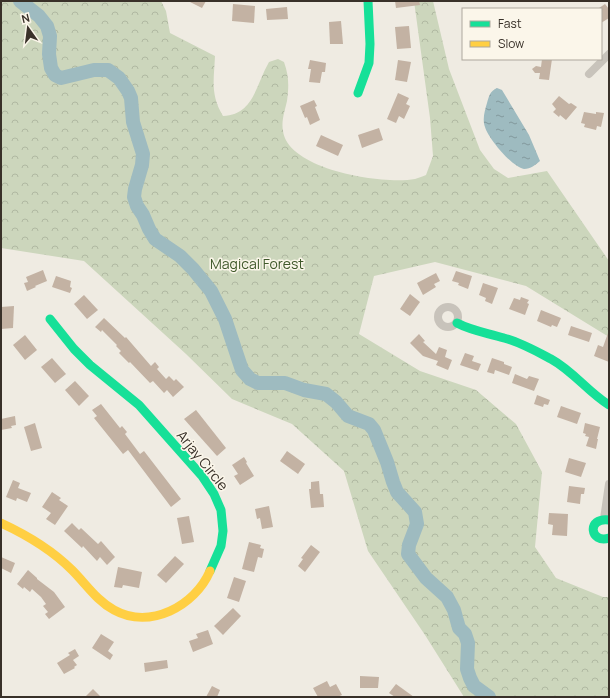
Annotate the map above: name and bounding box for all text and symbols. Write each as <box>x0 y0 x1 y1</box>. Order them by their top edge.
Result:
north arrow <box>8 8 48 48</box>
legend <box>462 8 602 60</box>
text: N <box>20 10 31 26</box>
text: Fast <box>498 15 522 32</box>
text: Slow <box>498 35 524 52</box>
park label: Magical Forest <box>210 254 304 273</box>
street label: Arjay Circle <box>173 426 233 494</box>

